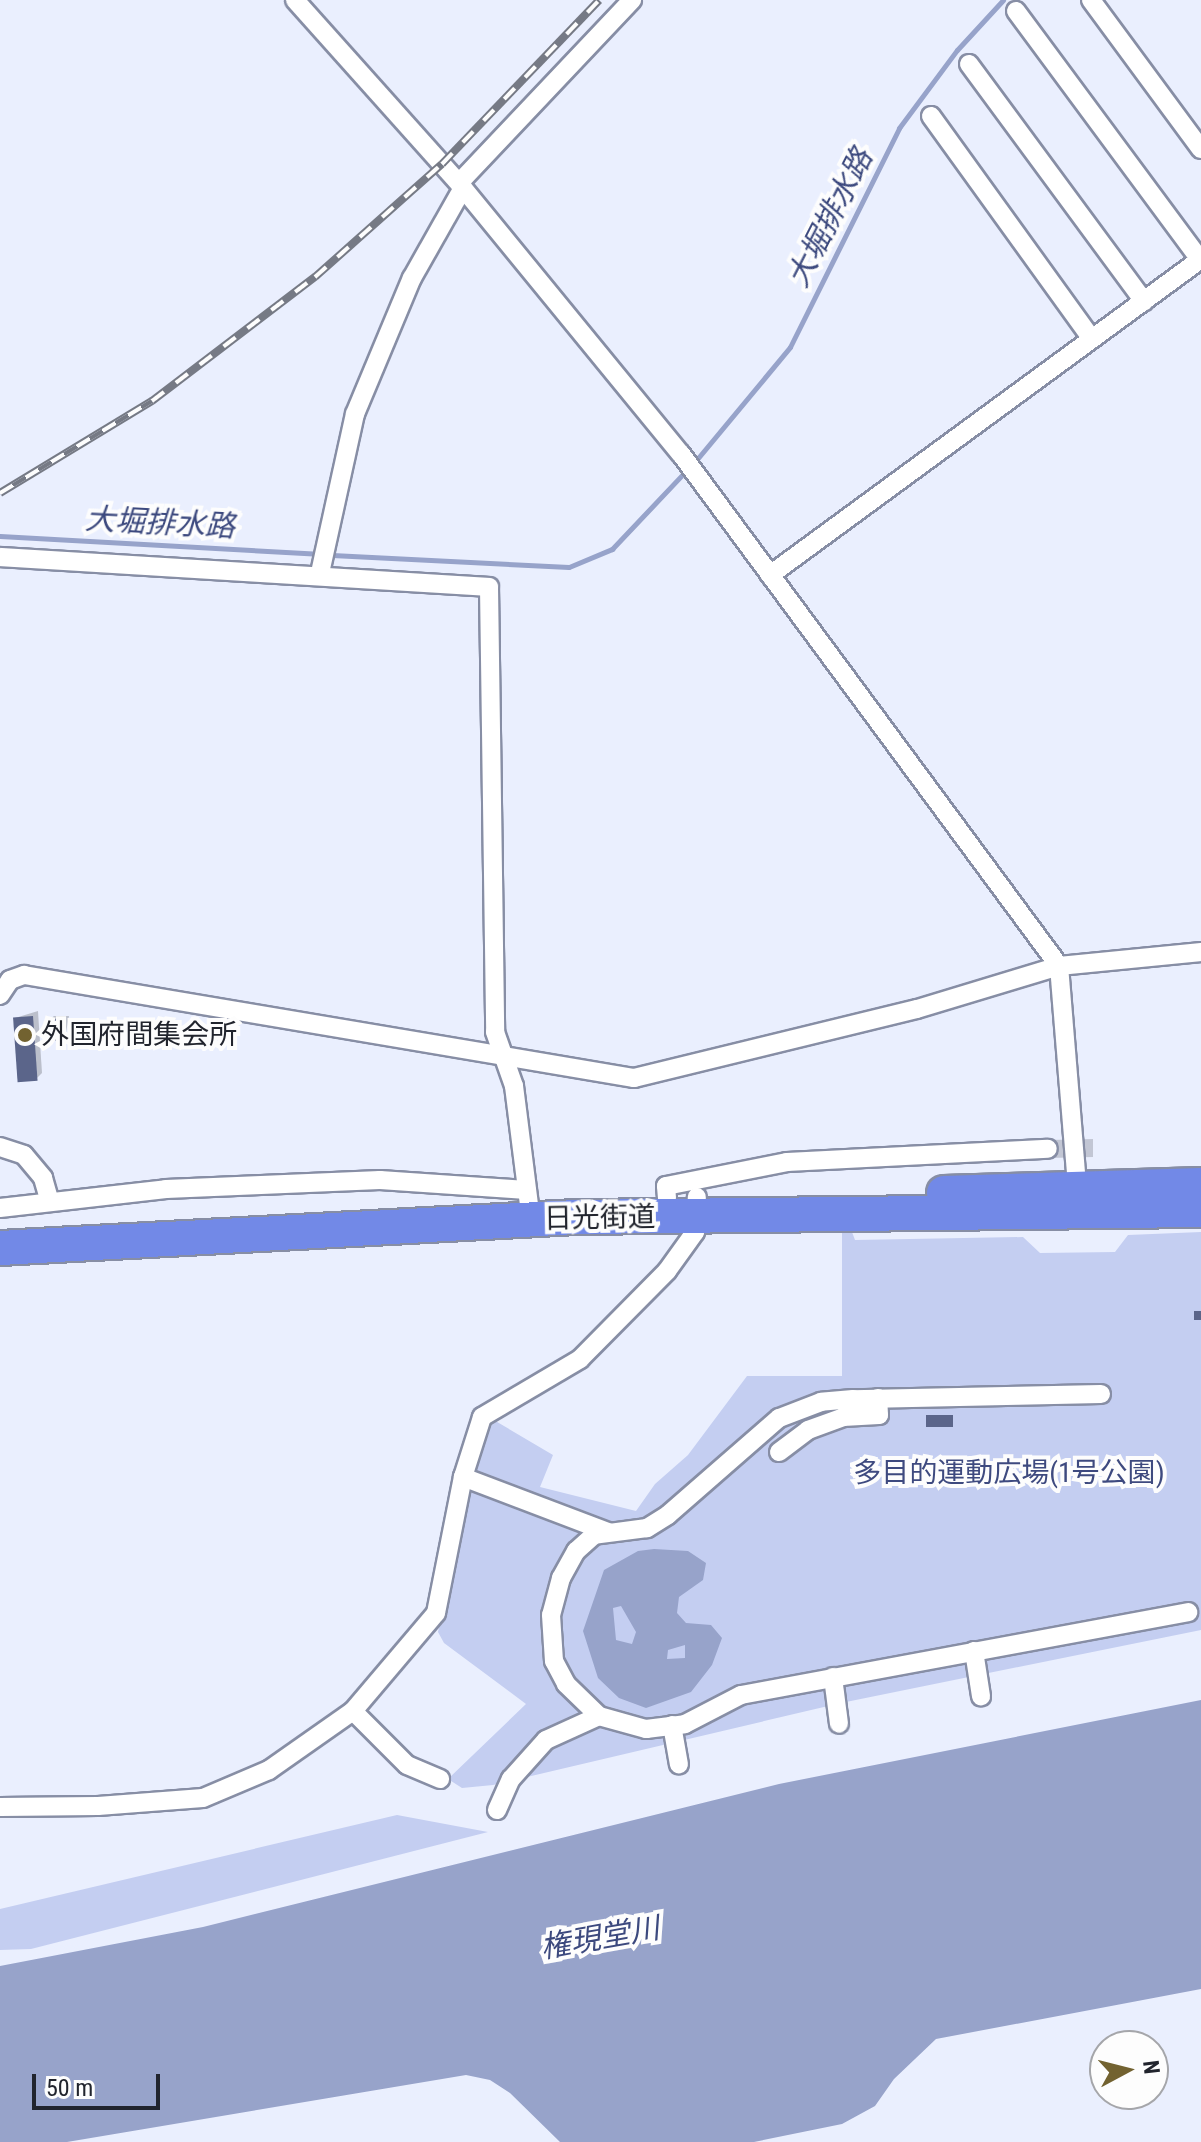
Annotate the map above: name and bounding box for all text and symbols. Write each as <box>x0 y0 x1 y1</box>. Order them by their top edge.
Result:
water label: 大堀排水路 <box>780 143 880 293</box>
water label: 大堀排水路 <box>84 501 236 545</box>
place label: 外国府間集会所 <box>41 1018 237 1052</box>
marker: 外国府間集会所 <box>16 1026 34 1044</box>
street label: 日光街道 <box>544 1200 656 1236</box>
park label: 多目的運動広場(1号公園) <box>853 1456 1165 1490</box>
water label: 権現堂川 <box>538 1910 662 1966</box>
north arrow <box>1089 2030 1169 2110</box>
scale bar <box>36 2058 164 2108</box>
text: N <box>1138 2059 1165 2075</box>
text: 50 m <box>46 2074 93 2102</box>

